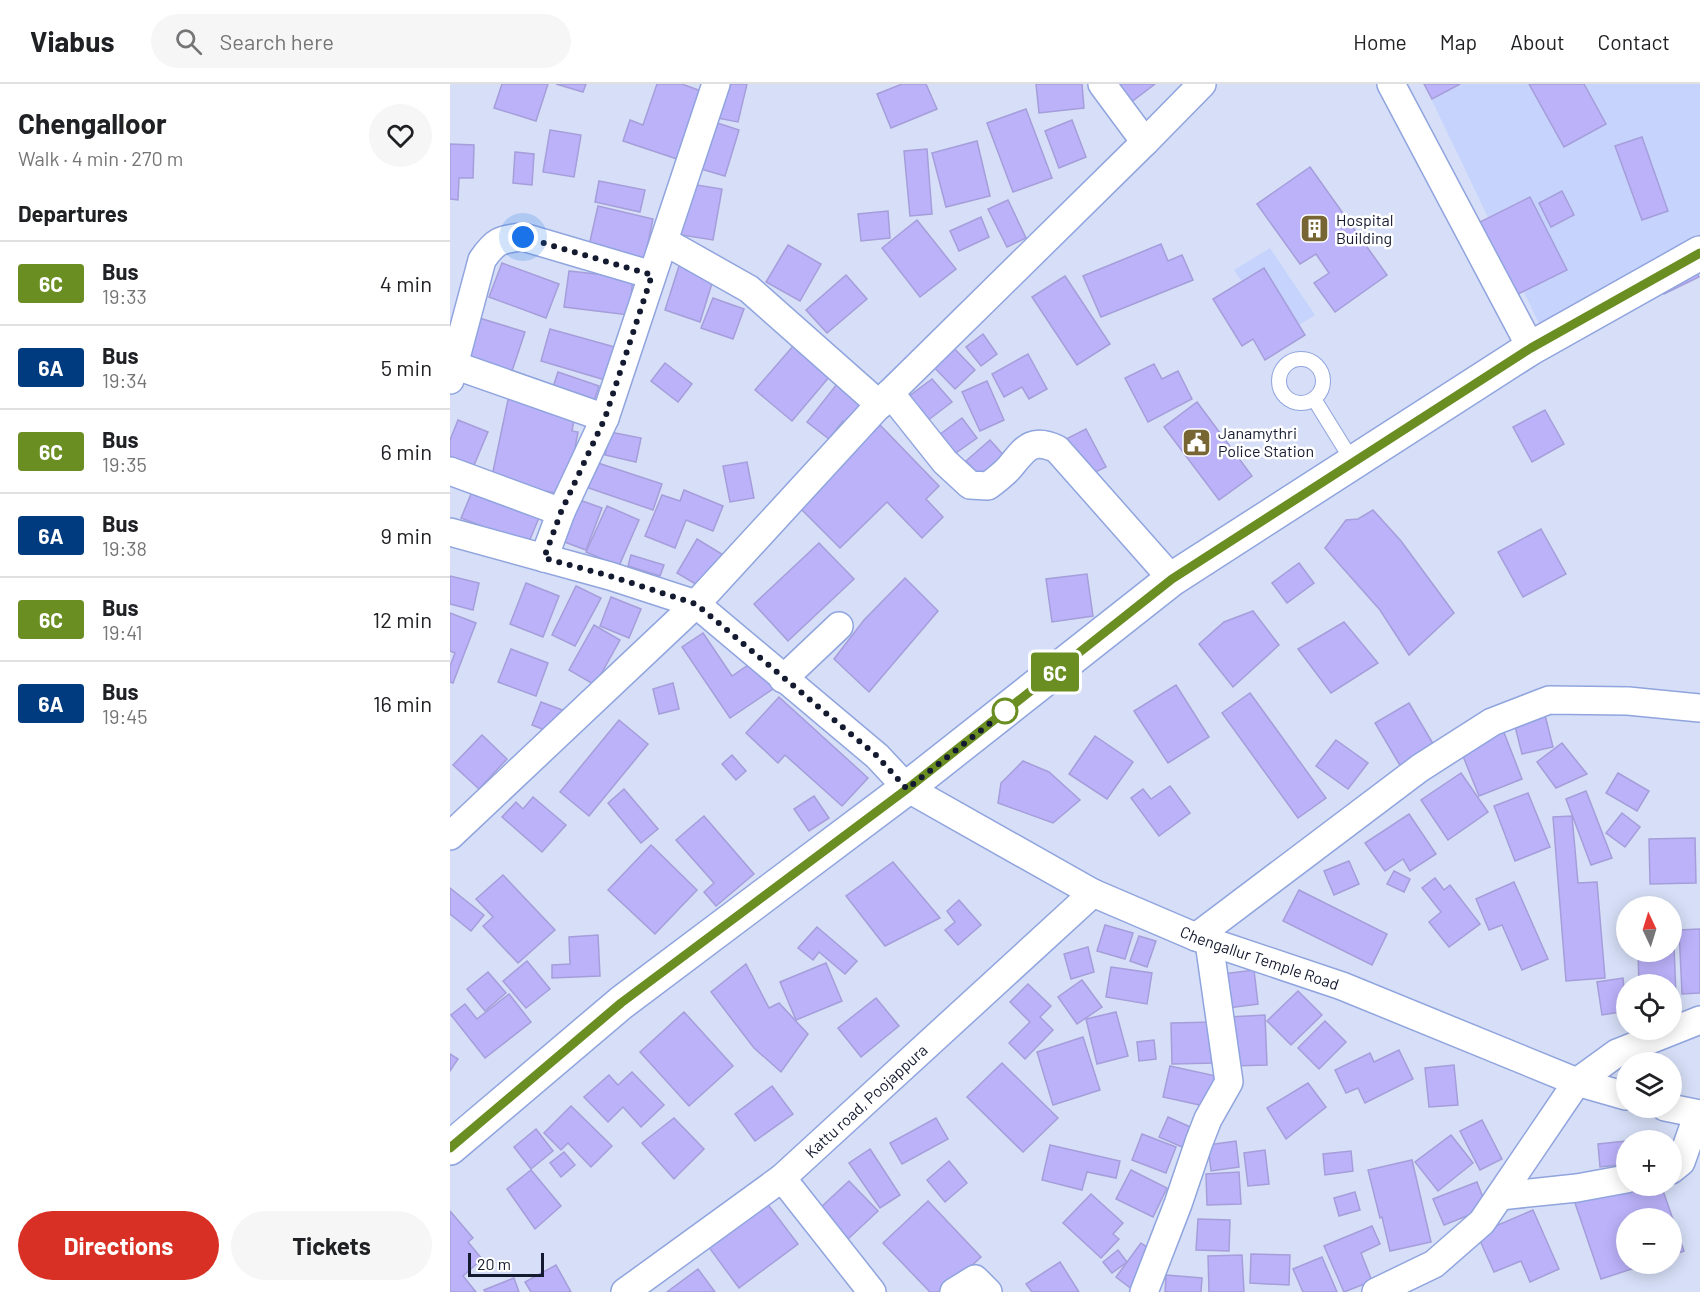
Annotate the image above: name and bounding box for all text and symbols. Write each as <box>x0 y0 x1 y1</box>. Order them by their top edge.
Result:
search box <box>151 14 571 68</box>
text: Viabus <box>30 24 115 58</box>
icon: search <box>172 25 205 58</box>
text: Search here <box>220 28 334 54</box>
text: Home <box>1353 29 1407 54</box>
text: Map <box>1440 29 1477 54</box>
text: About <box>1510 29 1565 54</box>
text: Contact <box>1598 29 1670 54</box>
button: heart <box>369 104 432 167</box>
text: Chengalloor <box>18 106 167 140</box>
text: Walk · 4 min · 270 m <box>18 146 183 170</box>
text: Departures <box>18 200 128 226</box>
place label: Hospital Building <box>1336 210 1393 247</box>
building icon: Hospital Building <box>1299 213 1331 245</box>
your location <box>508 222 538 252</box>
text: Bus <box>102 258 139 284</box>
text: 4 min <box>380 270 432 296</box>
text: 6C <box>39 271 63 296</box>
text: 19:33 <box>102 284 147 308</box>
text: Bus <box>102 342 139 368</box>
text: 5 min <box>381 354 432 380</box>
text: 6A <box>38 355 64 380</box>
text: 19:34 <box>102 368 148 392</box>
place label: Janamythri Police Station <box>1218 423 1314 460</box>
text: Bus <box>102 426 139 452</box>
public building icon: Janamythri Police Station <box>1181 426 1213 458</box>
text: 6 min <box>381 438 432 464</box>
text: 6C <box>39 439 63 464</box>
text: 19:35 <box>102 452 147 476</box>
text: Bus <box>102 510 139 536</box>
text: 9 min <box>380 522 432 548</box>
text: 6A <box>38 523 64 548</box>
text: 19:38 <box>102 536 147 560</box>
text: Bus <box>102 594 139 620</box>
text: 12 min <box>372 606 432 632</box>
text: 6C <box>39 607 63 632</box>
text: 19:41 <box>102 620 142 644</box>
line badge: 6C <box>1028 652 1082 692</box>
text: 6C <box>1043 660 1067 685</box>
text: Bus <box>102 678 139 704</box>
text: 16 min <box>373 690 432 716</box>
text: 6A <box>38 691 64 716</box>
unlabelled marker <box>992 698 1018 724</box>
text: 19:45 <box>102 704 148 728</box>
north arrow <box>1616 896 1682 962</box>
map controls <box>1616 896 1682 1274</box>
street label: Chengallur Temple Road <box>1178 921 1342 993</box>
button: locate <box>1616 974 1682 1040</box>
street label: Kattu road, Poojappura <box>801 1040 931 1161</box>
button: layers <box>1616 1052 1682 1118</box>
button: + <box>1616 1130 1682 1196</box>
button: − <box>1616 1208 1682 1274</box>
button: Directions <box>18 1211 219 1280</box>
button: Tickets <box>231 1211 432 1280</box>
scale bar <box>468 1250 544 1278</box>
text: 20 m <box>477 1254 511 1273</box>

